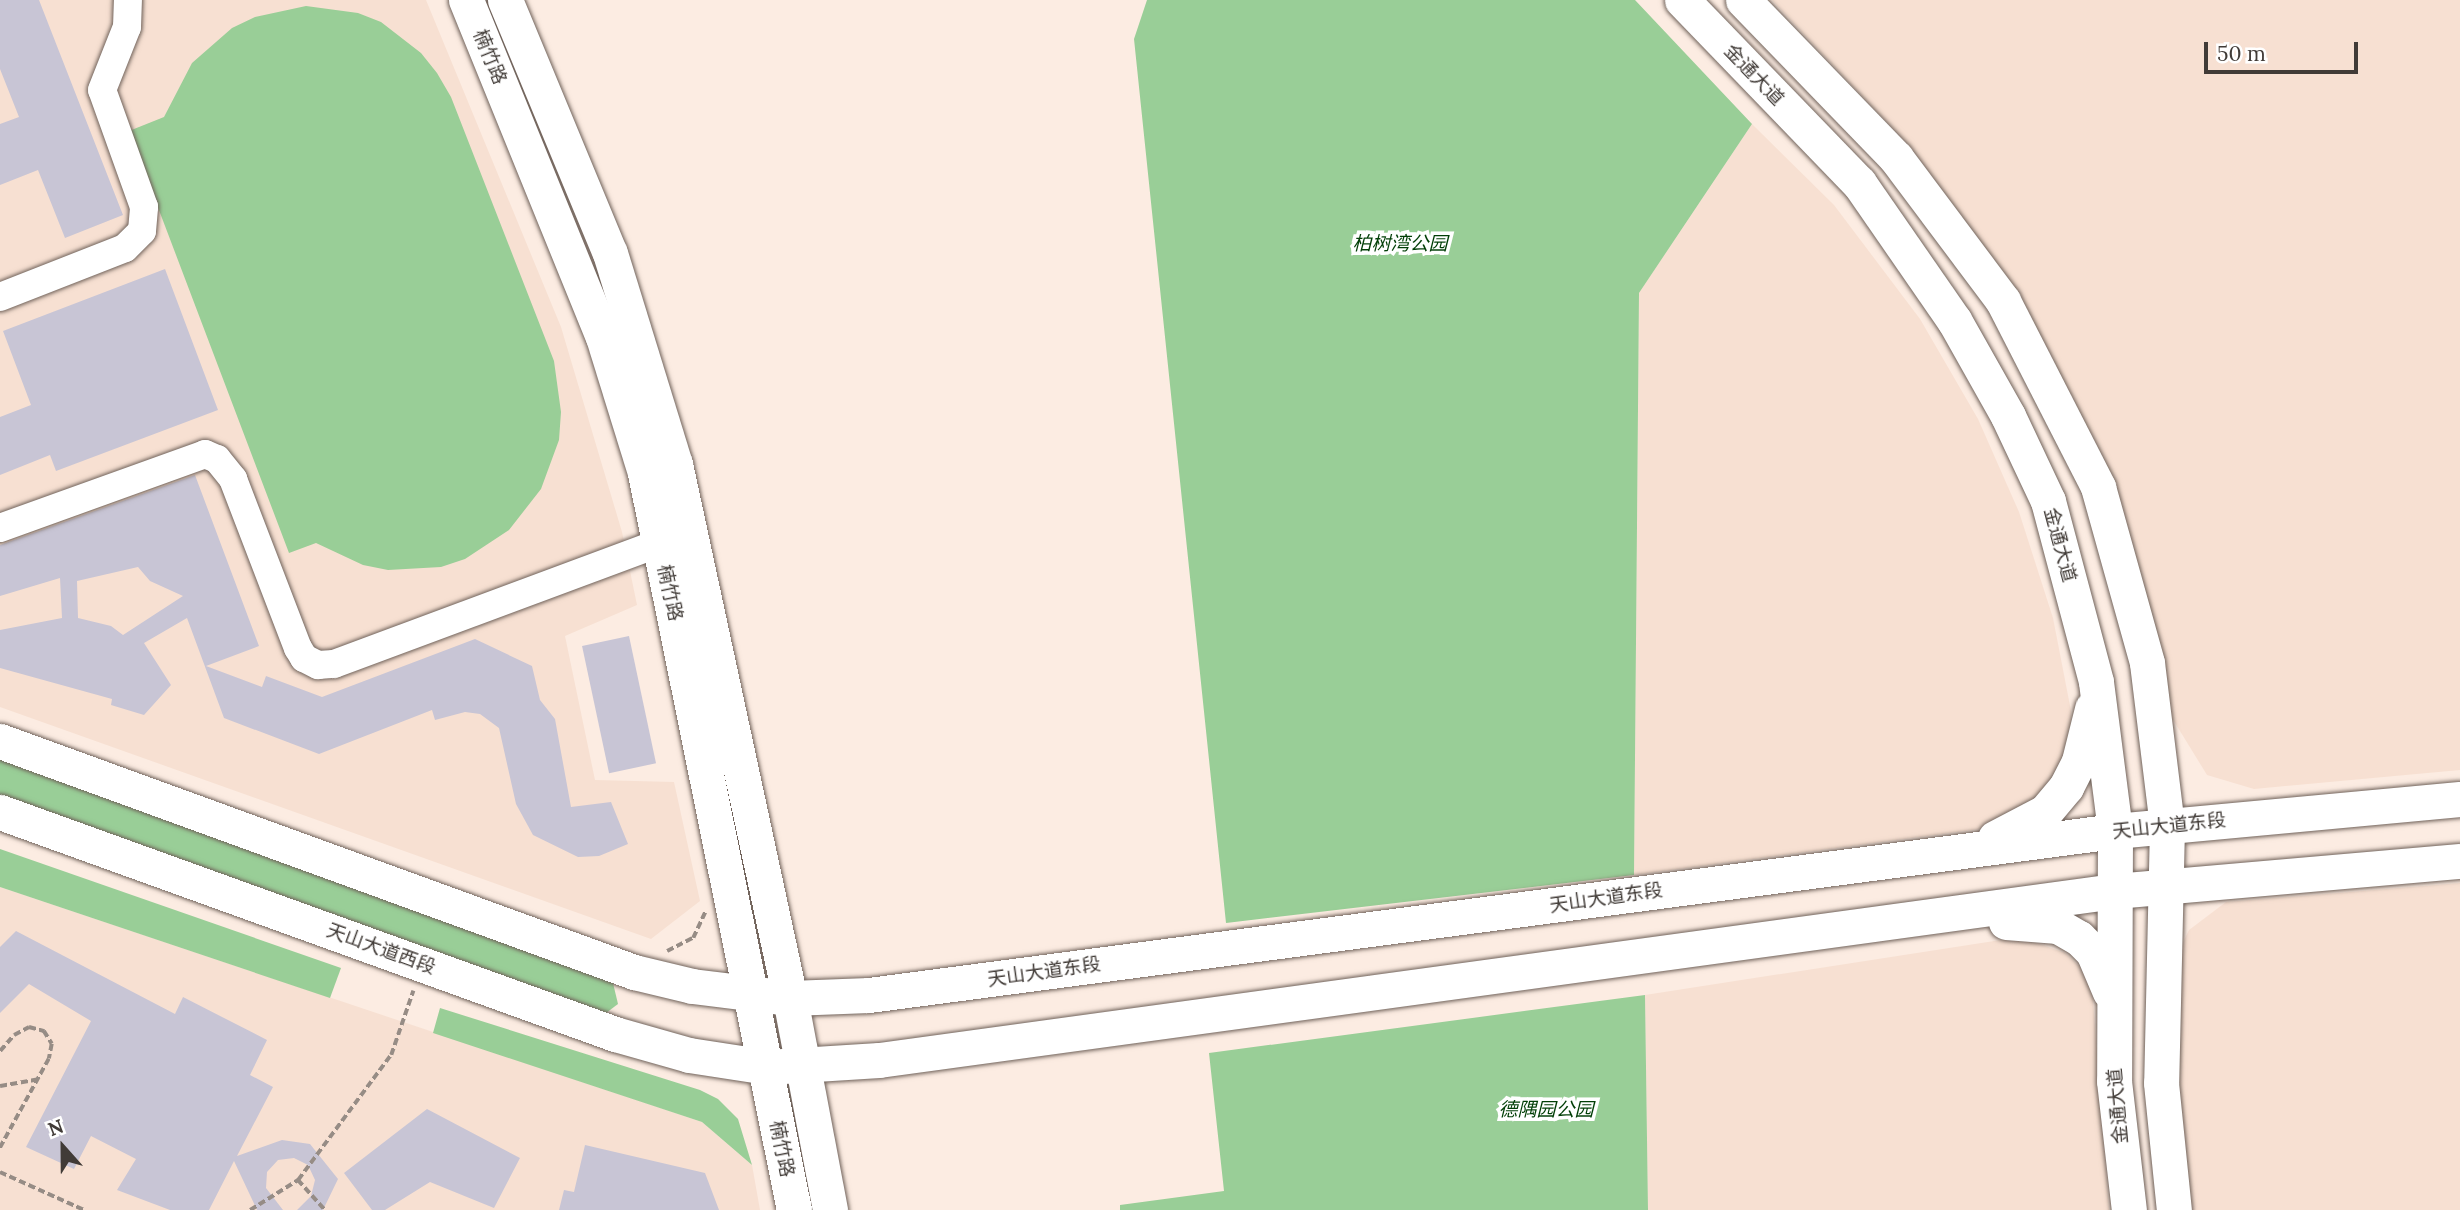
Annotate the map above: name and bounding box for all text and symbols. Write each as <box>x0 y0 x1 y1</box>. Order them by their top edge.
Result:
street label: 楠竹路 <box>469 26 511 88</box>
scale bar <box>2208 28 2362 72</box>
street label: 金通大道 <box>1719 40 1789 110</box>
text: 50 m <box>2217 40 2266 67</box>
park label: 柏树湾公园 <box>1353 233 1447 255</box>
street label: 金通大道 <box>2039 505 2081 585</box>
street label: 楠竹路 <box>653 563 687 623</box>
street label: 天山大道东段 <box>2111 809 2227 843</box>
street label: 天山大道东段 <box>1548 879 1664 917</box>
street label: 天山大道西段 <box>324 919 438 979</box>
street label: 天山大道东段 <box>986 953 1102 991</box>
street label: 金通大道 <box>2103 1067 2133 1145</box>
park label: 德隅园公园 <box>1499 1099 1593 1121</box>
north arrow <box>28 1112 98 1182</box>
text: N <box>44 1114 67 1141</box>
street label: 楠竹路 <box>765 1119 799 1179</box>

